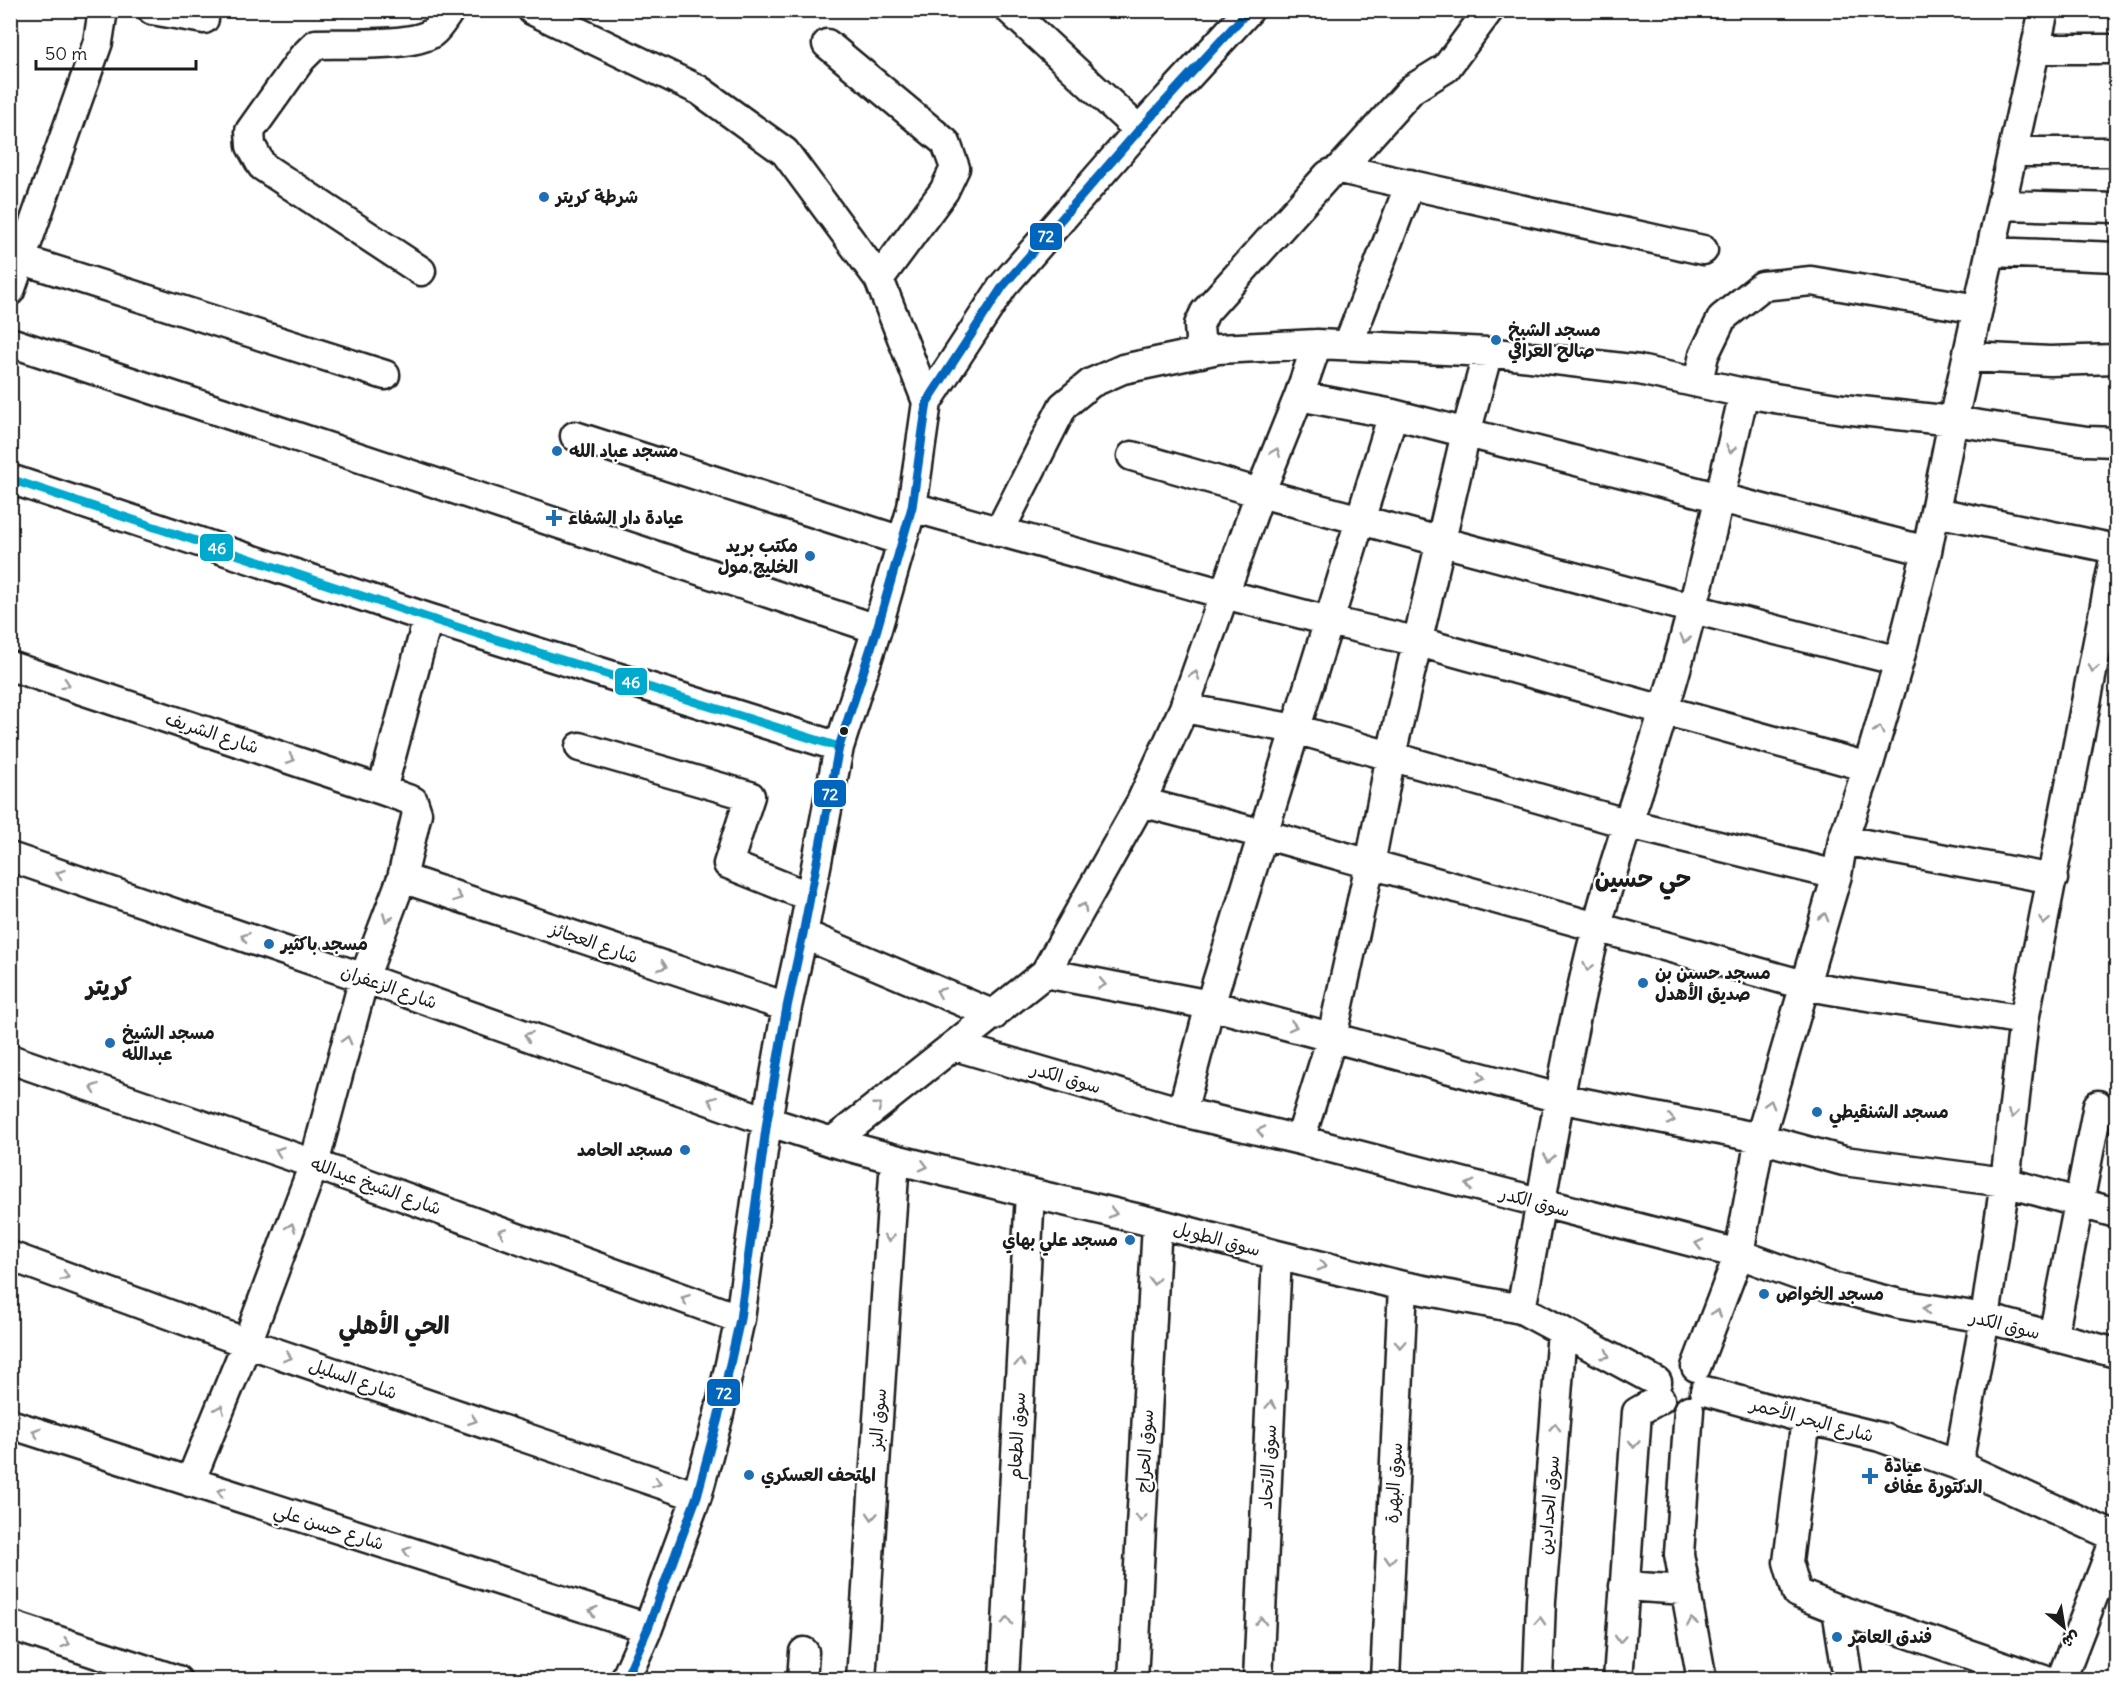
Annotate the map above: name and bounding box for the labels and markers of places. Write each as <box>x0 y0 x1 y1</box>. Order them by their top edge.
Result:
place label: شرطة كريتر <box>554 185 638 208</box>
marker: شرطة كريتر <box>537 190 551 204</box>
place label: مسجد الشيخ صالح العراقي <box>1508 318 1601 364</box>
marker: مسجد الشيخ صالح العراقي <box>1489 333 1503 347</box>
place label: مسجد عباد الله <box>569 439 678 462</box>
marker: مسجد عباد الله <box>550 444 564 458</box>
place label: عيادة دار الشفاء <box>568 506 684 529</box>
marker: عيادة دار الشفاء <box>545 509 563 527</box>
place label: مكتب بريد الخليج مول <box>718 534 798 578</box>
marker: مكتب بريد الخليج مول <box>803 549 817 563</box>
unlabelled marker <box>838 725 850 737</box>
place label: مسجد باكثير <box>279 932 368 955</box>
marker: مسجد باكثير <box>262 937 276 951</box>
place label: مسجد حسين بن صديق الأهدل <box>1655 961 1771 1005</box>
marker: مسجد حسين بن صديق الأهدل <box>1636 976 1650 990</box>
place label: مسجد الشيخ عبدالله <box>122 1021 215 1065</box>
marker: مسجد الشيخ عبدالله <box>103 1036 117 1050</box>
place label: مسجد الشنقيطي <box>1829 1100 1949 1128</box>
marker: مسجد الشنقيطي <box>1810 1105 1824 1119</box>
place label: مسجد الحامد <box>577 1138 673 1161</box>
marker: مسجد الحامد <box>678 1143 692 1157</box>
place label: مسجد علي بهاي <box>1002 1228 1118 1256</box>
marker: مسجد علي بهاي <box>1123 1233 1137 1247</box>
place label: مسجد الخواص <box>1776 1282 1884 1306</box>
marker: مسجد الخواص <box>1757 1287 1771 1301</box>
place label: عيادة الدكتورة عفاف <box>1884 1454 1982 1499</box>
place label: المتحف العسكري <box>761 1463 876 1489</box>
marker: عيادة الدكتورة عفاف <box>1861 1467 1879 1485</box>
marker: المتحف العسكري <box>742 1468 756 1482</box>
place label: فندق العامر <box>1847 1625 1932 1648</box>
marker: فندق العامر <box>1830 1630 1844 1644</box>

